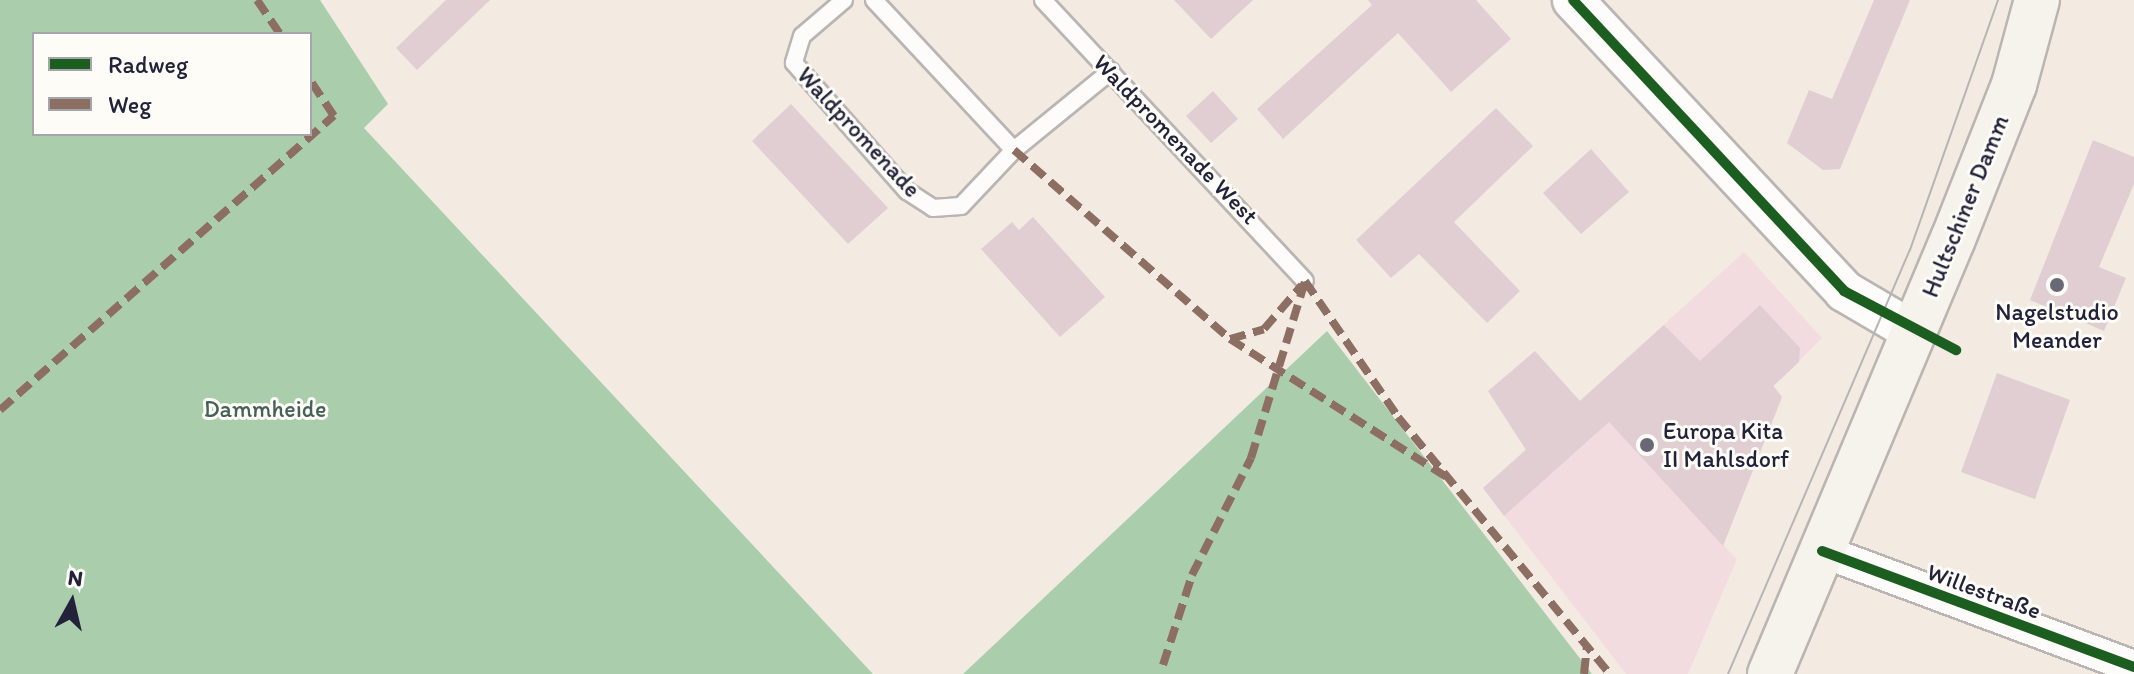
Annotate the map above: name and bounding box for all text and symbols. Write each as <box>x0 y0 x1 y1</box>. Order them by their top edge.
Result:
legend <box>32 32 312 136</box>
street label: Waldpromenade West <box>1088 48 1264 230</box>
text: Radweg <box>108 50 188 79</box>
street label: Waldpromenade <box>791 61 927 203</box>
text: Weg <box>108 90 151 119</box>
street label: Hultschiner Damm <box>1915 111 2015 301</box>
marker: Nagelstudio Meander <box>2048 276 2066 294</box>
place label: Nagelstudio Meander <box>1995 298 2119 354</box>
park label: Dammheide <box>204 395 326 423</box>
place label: Europa Kita II Mahlsdorf <box>1663 417 1789 473</box>
marker: Europa Kita II Mahlsdorf <box>1638 436 1656 454</box>
street label: Willestraße <box>1923 557 2045 625</box>
north arrow <box>32 562 112 642</box>
text: N <box>66 563 85 592</box>

